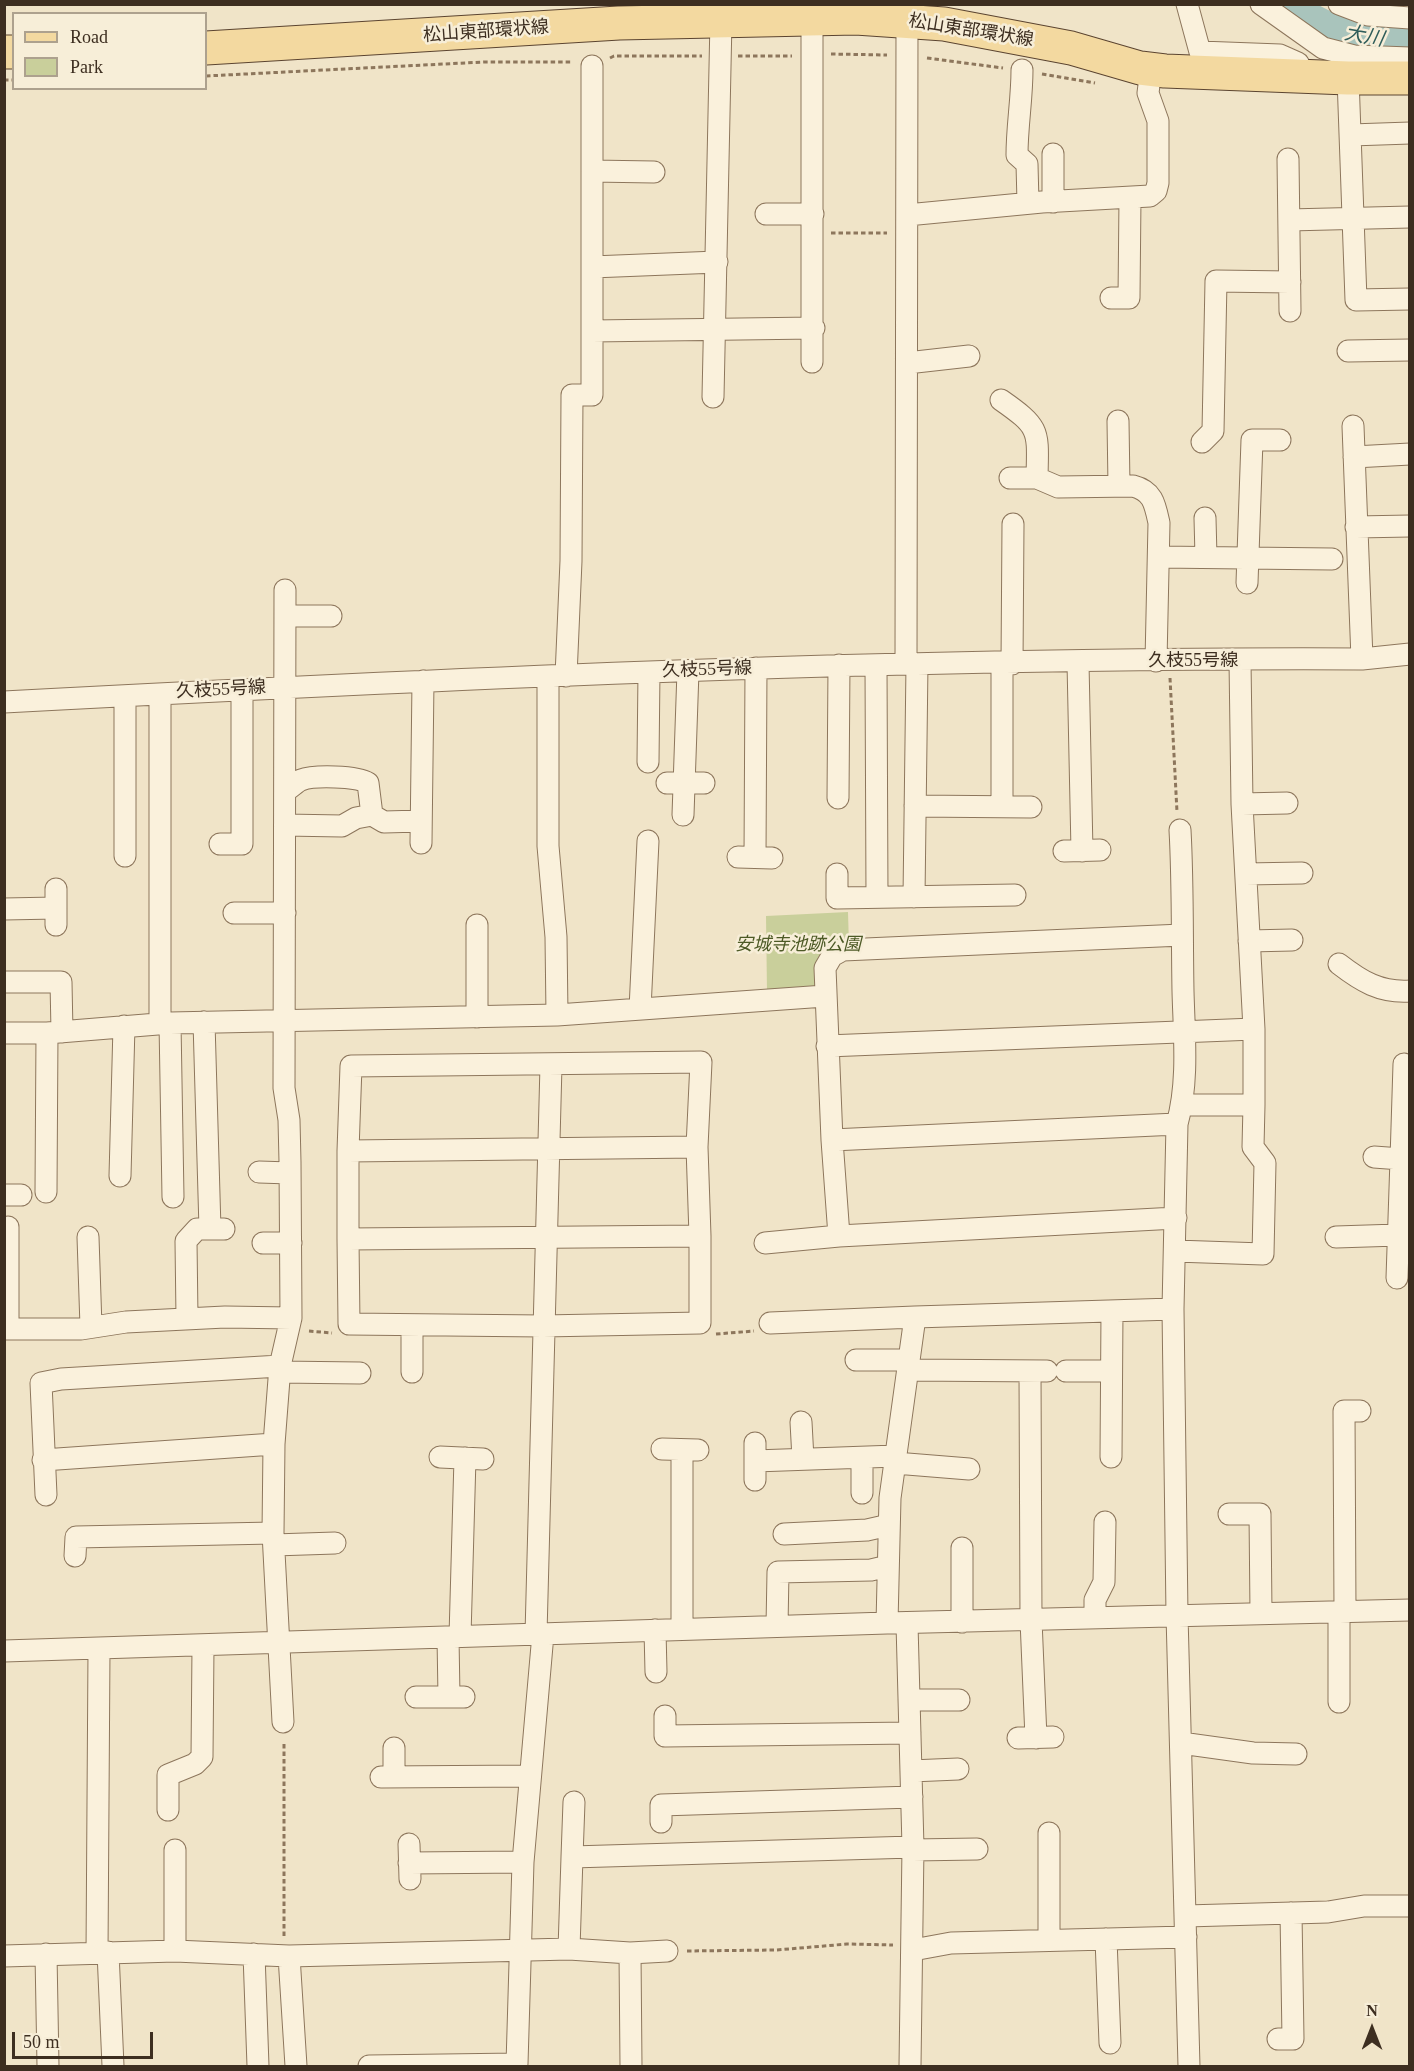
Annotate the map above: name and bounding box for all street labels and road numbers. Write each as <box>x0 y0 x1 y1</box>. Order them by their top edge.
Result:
street label: 松山東部環状線 <box>907 10 1035 52</box>
street label: 松山東部環状線 <box>422 17 550 47</box>
street label: 久枝55号線 <box>1148 650 1238 672</box>
street label: 久枝55号線 <box>662 658 752 682</box>
street label: 久枝55号線 <box>175 677 267 703</box>

